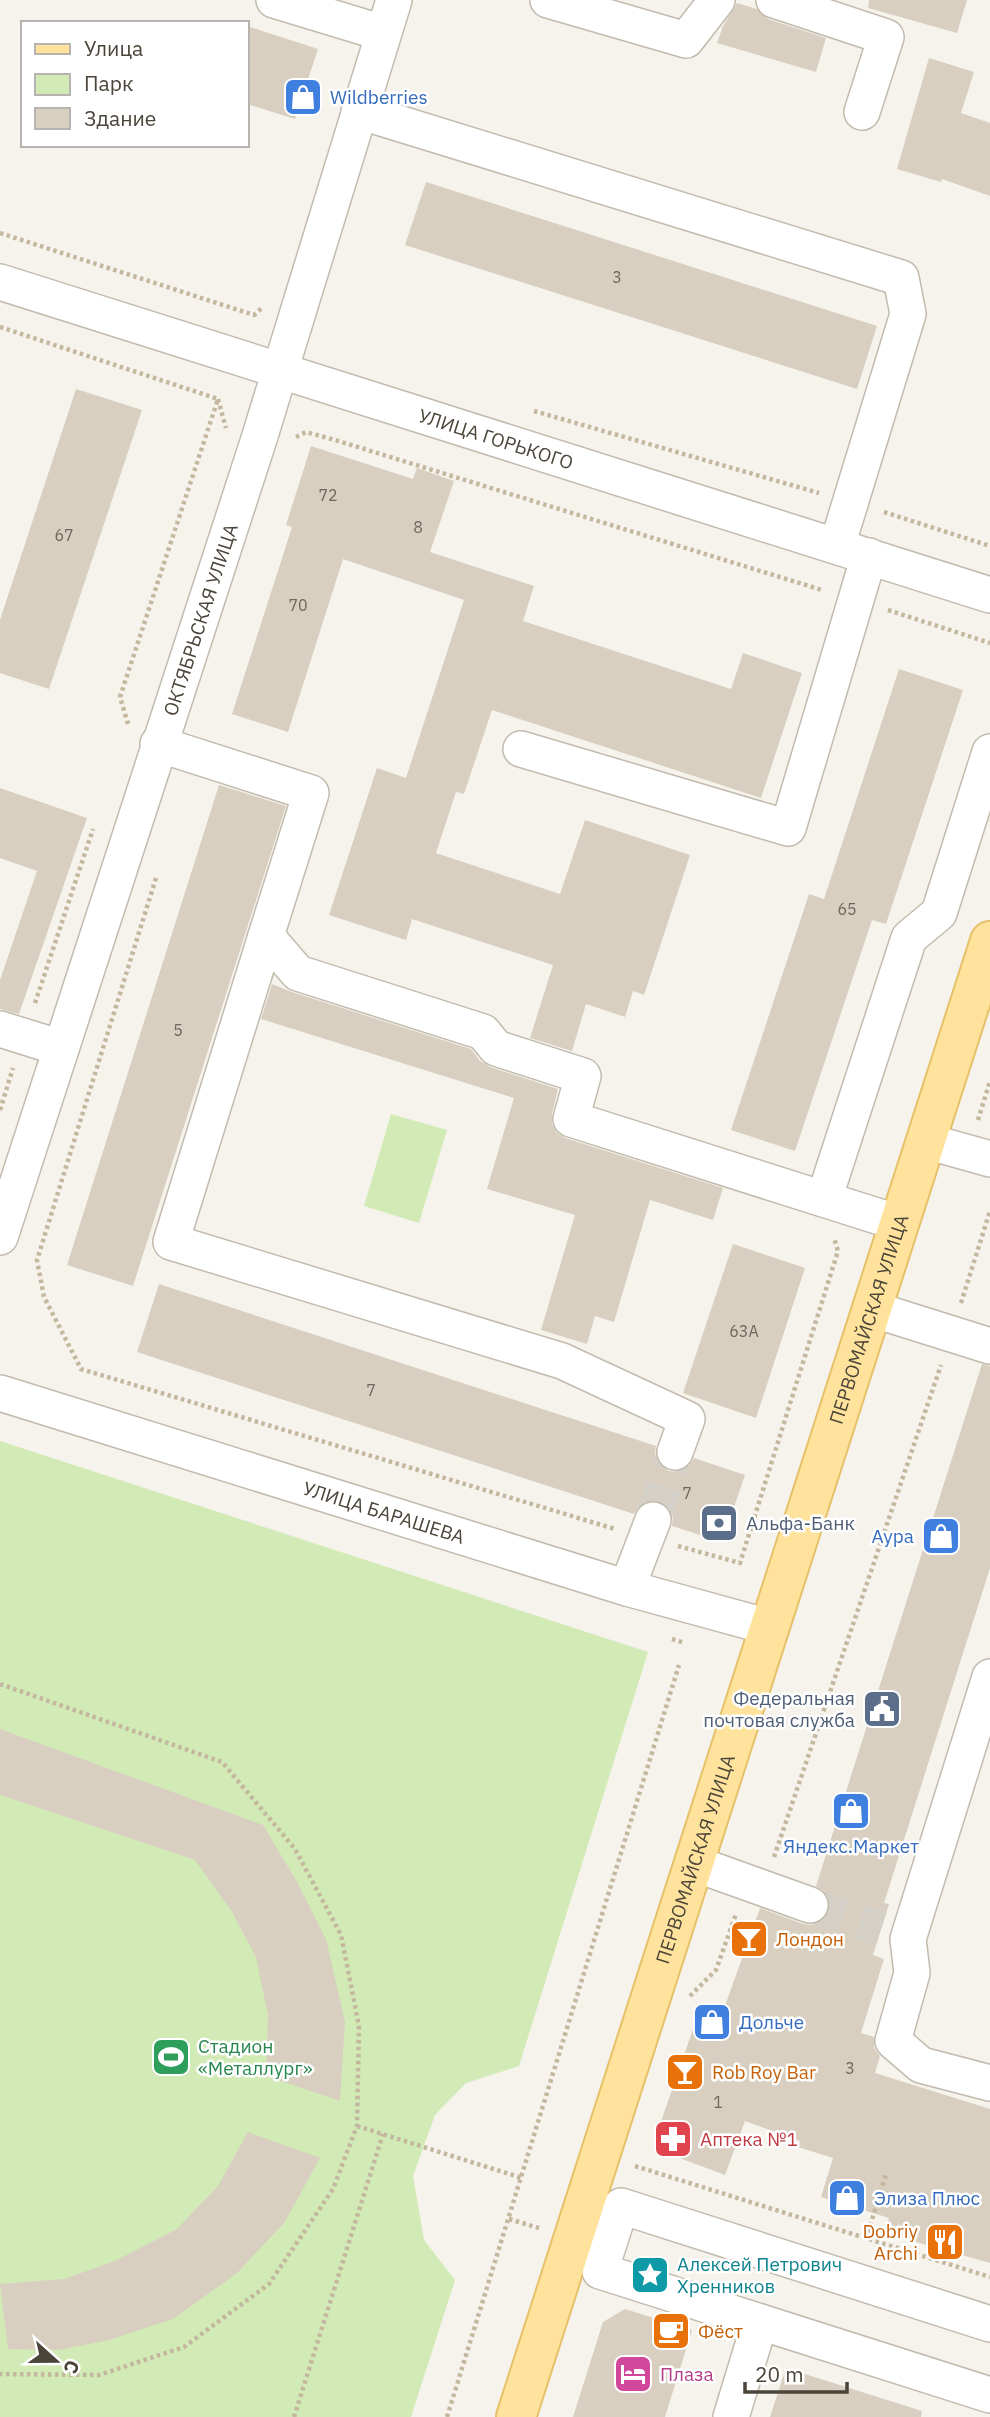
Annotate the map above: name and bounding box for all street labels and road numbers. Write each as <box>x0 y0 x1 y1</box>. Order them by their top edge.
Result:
street label: УЛИЦА ГОРЬКОГО <box>415 403 576 474</box>
street label: ОКТЯБРЬСКАЯ УЛИЦА <box>158 521 243 719</box>
street label: ПЕРВОМАЙСКАЯ УЛИЦА <box>824 1211 913 1427</box>
street label: УЛИЦА БАРАШЕВА <box>300 1476 468 1549</box>
street label: ПЕРВОМАЙСКАЯ УЛИЦА <box>650 1751 740 1967</box>

